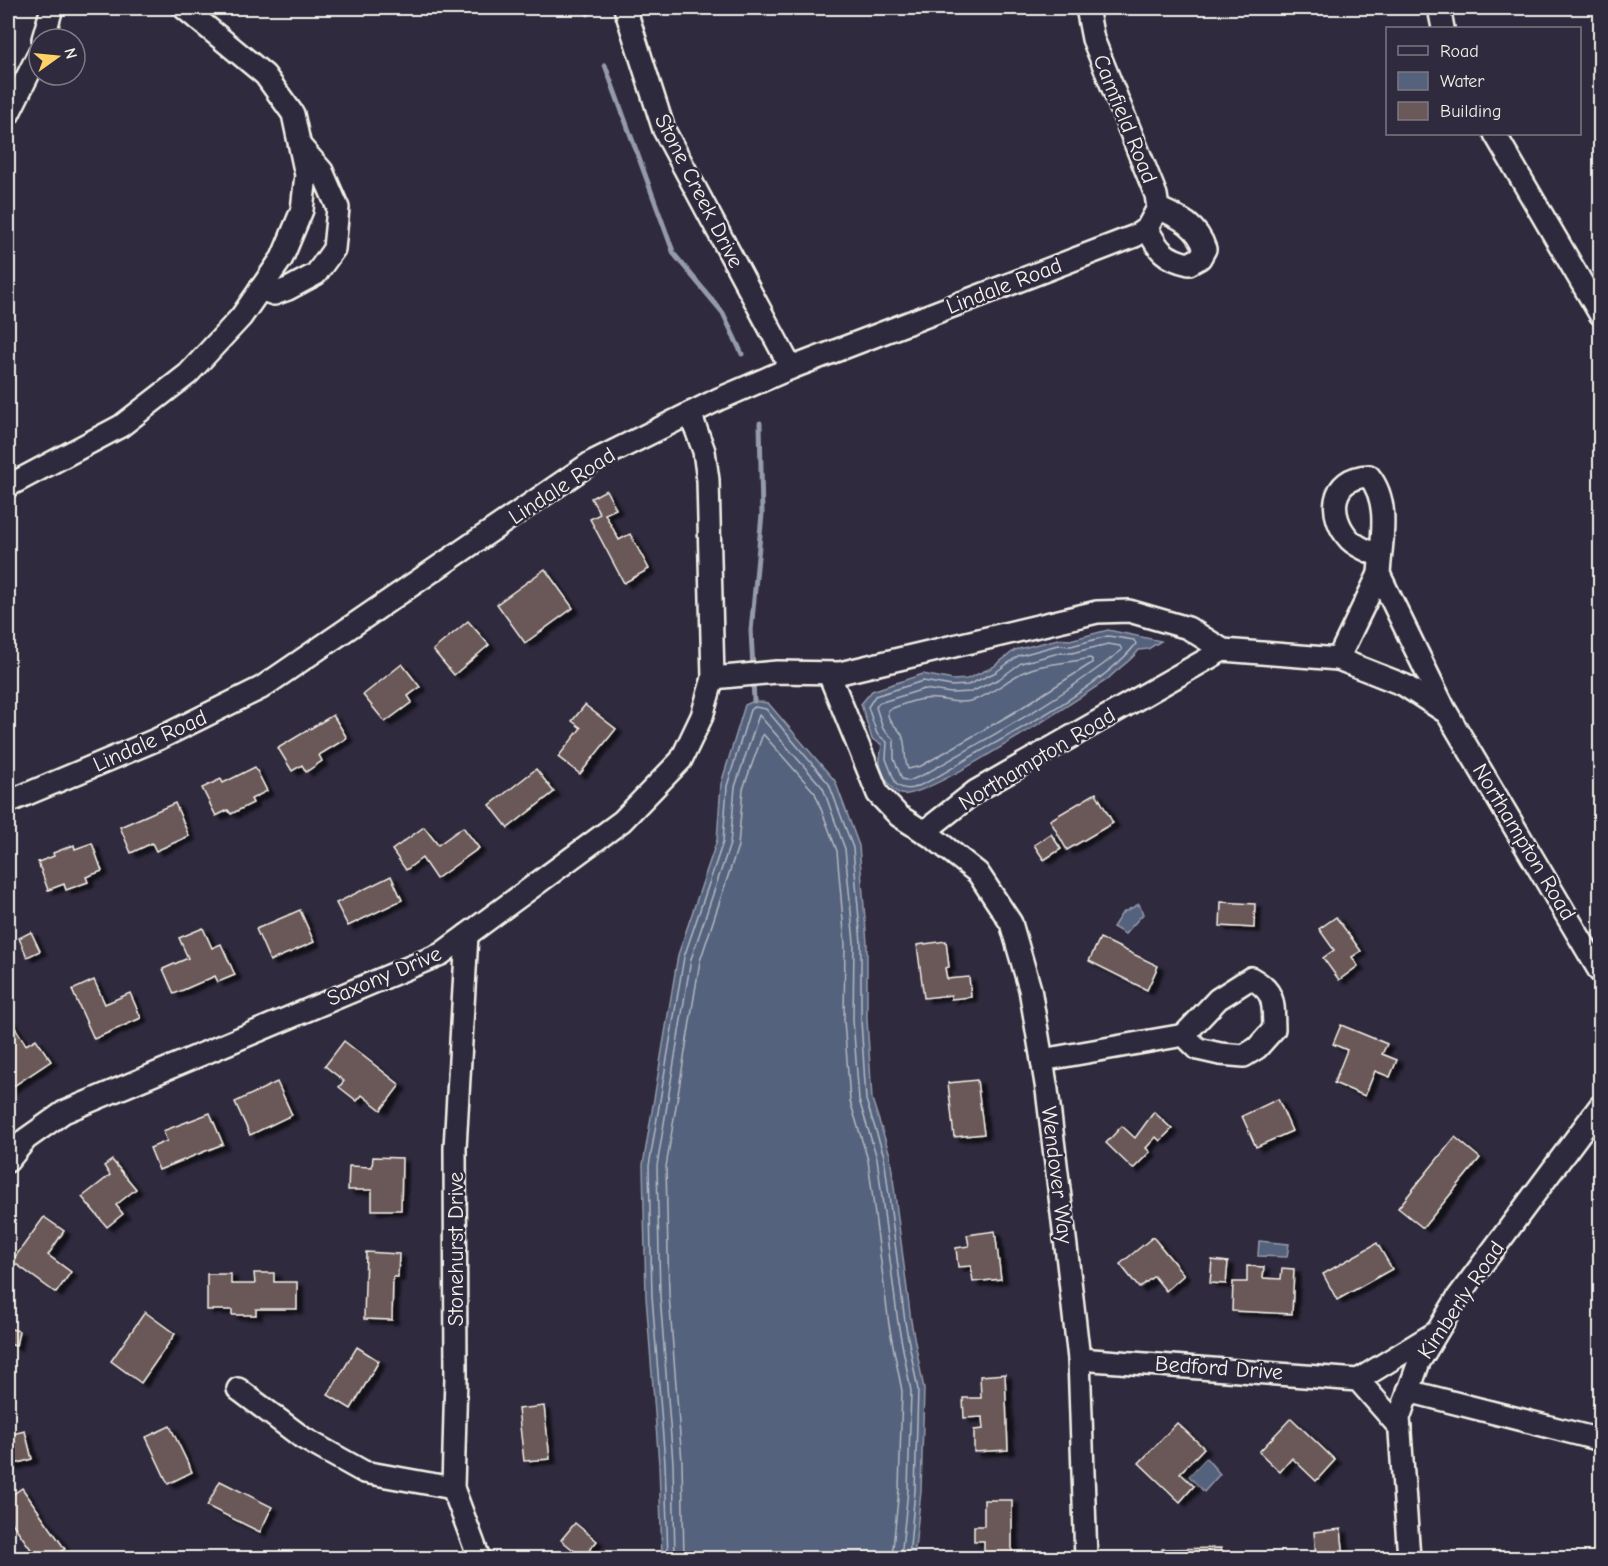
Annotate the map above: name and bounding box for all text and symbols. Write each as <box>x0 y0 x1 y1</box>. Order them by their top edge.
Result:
north arrow <box>27 27 87 87</box>
legend <box>1386 27 1581 135</box>
text: Road <box>1440 41 1479 62</box>
text: N <box>60 46 81 61</box>
street label: Camfield Road <box>1087 51 1163 187</box>
text: Water <box>1440 71 1485 92</box>
text: Building <box>1440 101 1502 122</box>
street label: Stone Creek Drive <box>649 110 749 272</box>
street label: Lindale Road <box>942 252 1066 320</box>
street label: Lindale Road <box>504 442 620 530</box>
street label: Northampton Road <box>954 702 1120 816</box>
street label: Lindale Road <box>89 704 211 778</box>
street label: Northampton Road <box>1467 759 1581 925</box>
street label: Saxony Drive <box>323 940 445 1012</box>
street label: Wendover Way <box>1036 1105 1078 1245</box>
street label: Stonehurst Drive <box>443 1172 469 1326</box>
street label: Kimberly Road <box>1412 1236 1510 1364</box>
street label: Bedford Drive <box>1154 1351 1284 1385</box>

